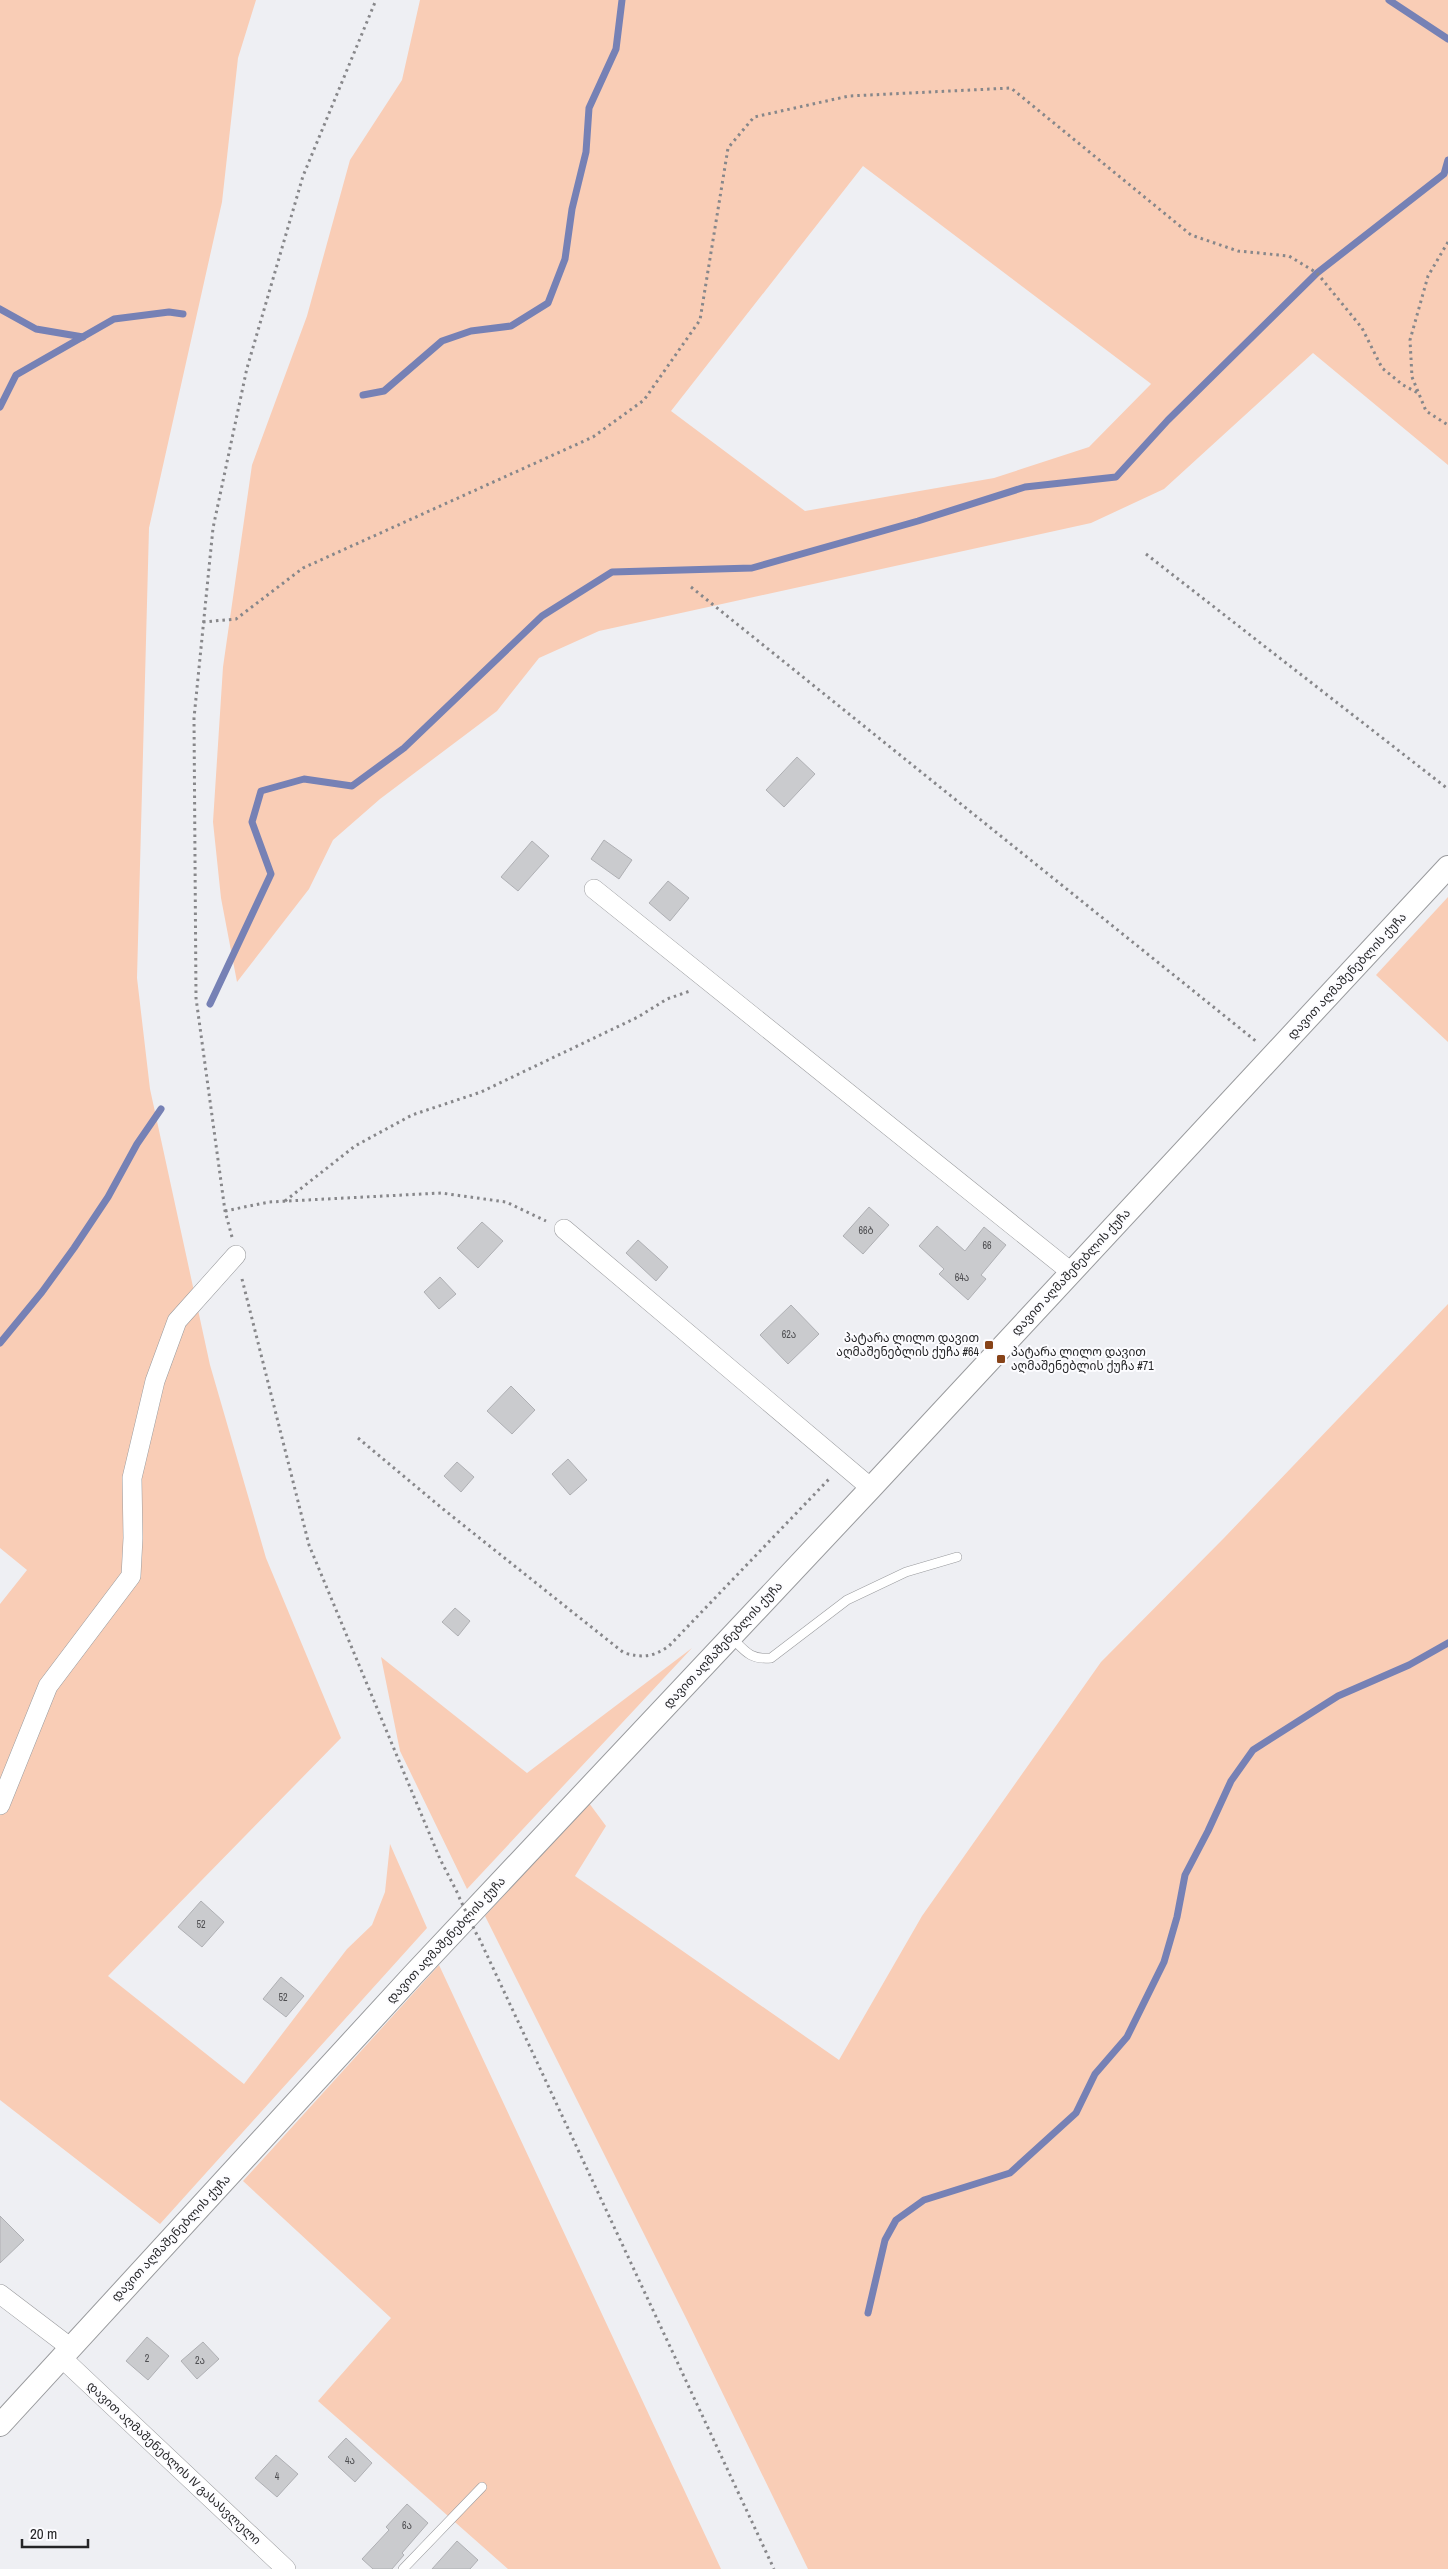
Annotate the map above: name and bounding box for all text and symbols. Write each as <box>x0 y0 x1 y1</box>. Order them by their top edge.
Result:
street label: დავით აღმაშენებლის ქუჩა <box>1284 909 1410 1043</box>
street label: დავით აღმაშენებლის ქუჩა <box>1008 1205 1134 1339</box>
house number: 66ბ <box>858 1224 874 1237</box>
house number: 66 <box>982 1239 992 1252</box>
house number: 64ა <box>955 1271 969 1284</box>
house number: 62ა <box>782 1328 796 1341</box>
place label: პატარა ლილო დავით აღმაშენებლის ქუჩა #64 <box>836 1330 980 1360</box>
marker: პატარა ლილო დავით აღმაშენებლის ქუჩა #64 <box>983 1339 995 1351</box>
place label: პატარა ლილო დავით აღმაშენებლის ქუჩა #71 <box>1011 1344 1154 1374</box>
marker: პატარა ლილო დავით აღმაშენებლის ქუჩა #71 <box>995 1353 1007 1365</box>
street label: დავით აღმაშენებლის ქუჩა <box>660 1578 786 1712</box>
street label: დავით აღმაშენებლის ქუჩა <box>383 1873 509 2007</box>
house number: 52 <box>196 1918 206 1931</box>
house number: 52 <box>278 1991 288 2004</box>
street label: დავით აღმაშენებლის ქუჩა <box>108 2171 234 2305</box>
house number: 2 <box>145 2352 150 2365</box>
house number: 2ა <box>195 2354 205 2367</box>
street label: დავით აღმაშენებლის IV გასასვლელი <box>83 2378 265 2548</box>
house number: 4ა <box>345 2454 355 2467</box>
house number: 4 <box>275 2470 280 2483</box>
scale bar <box>22 2516 89 2548</box>
house number: 6ა <box>402 2519 412 2532</box>
text: 20 m <box>30 2523 57 2544</box>

